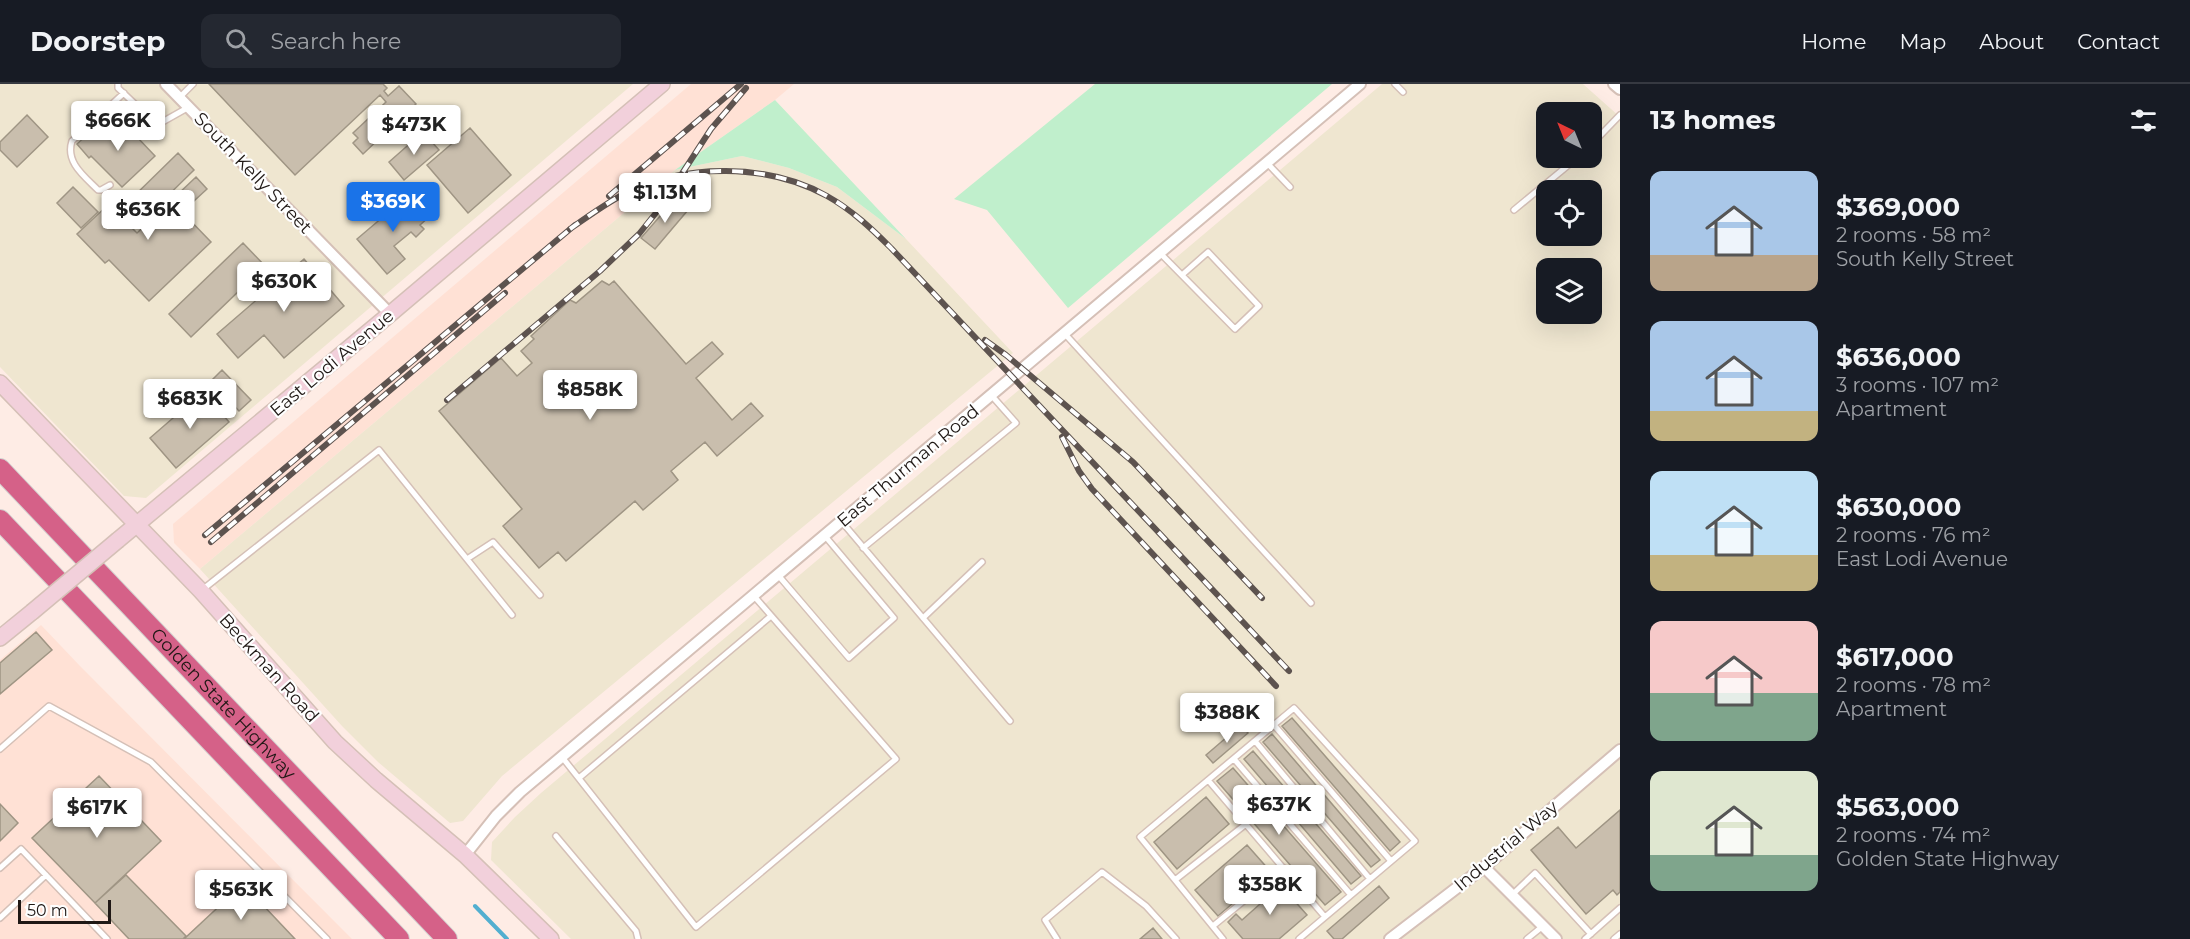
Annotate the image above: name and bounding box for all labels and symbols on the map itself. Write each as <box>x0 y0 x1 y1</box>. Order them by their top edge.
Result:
pin: $666K <box>76 101 160 152</box>
north arrow <box>1536 102 1602 168</box>
pin: $473K <box>372 105 456 156</box>
street label: South Kelly Street <box>189 108 317 238</box>
pin: $1.13M <box>616 173 714 224</box>
pin: $369K <box>351 182 435 233</box>
pin: $636K <box>106 190 190 241</box>
pin: $630K <box>242 262 326 313</box>
street label: East Lodi Avenue <box>266 305 398 421</box>
pin: $858K <box>548 370 632 421</box>
pin: $683K <box>148 379 232 430</box>
street label: East Thurman Road <box>832 400 984 532</box>
street label: Beckman Road <box>214 609 324 727</box>
street label: Golden State Highway <box>146 624 301 784</box>
pin: $388K <box>1185 693 1269 744</box>
pin: $637K <box>1237 785 1321 836</box>
pin: $617K <box>55 788 139 839</box>
street label: Industrial Way <box>1449 796 1563 896</box>
pin: $358K <box>1228 865 1312 916</box>
pin: $563K <box>199 870 283 921</box>
scale bar <box>18 897 111 924</box>

